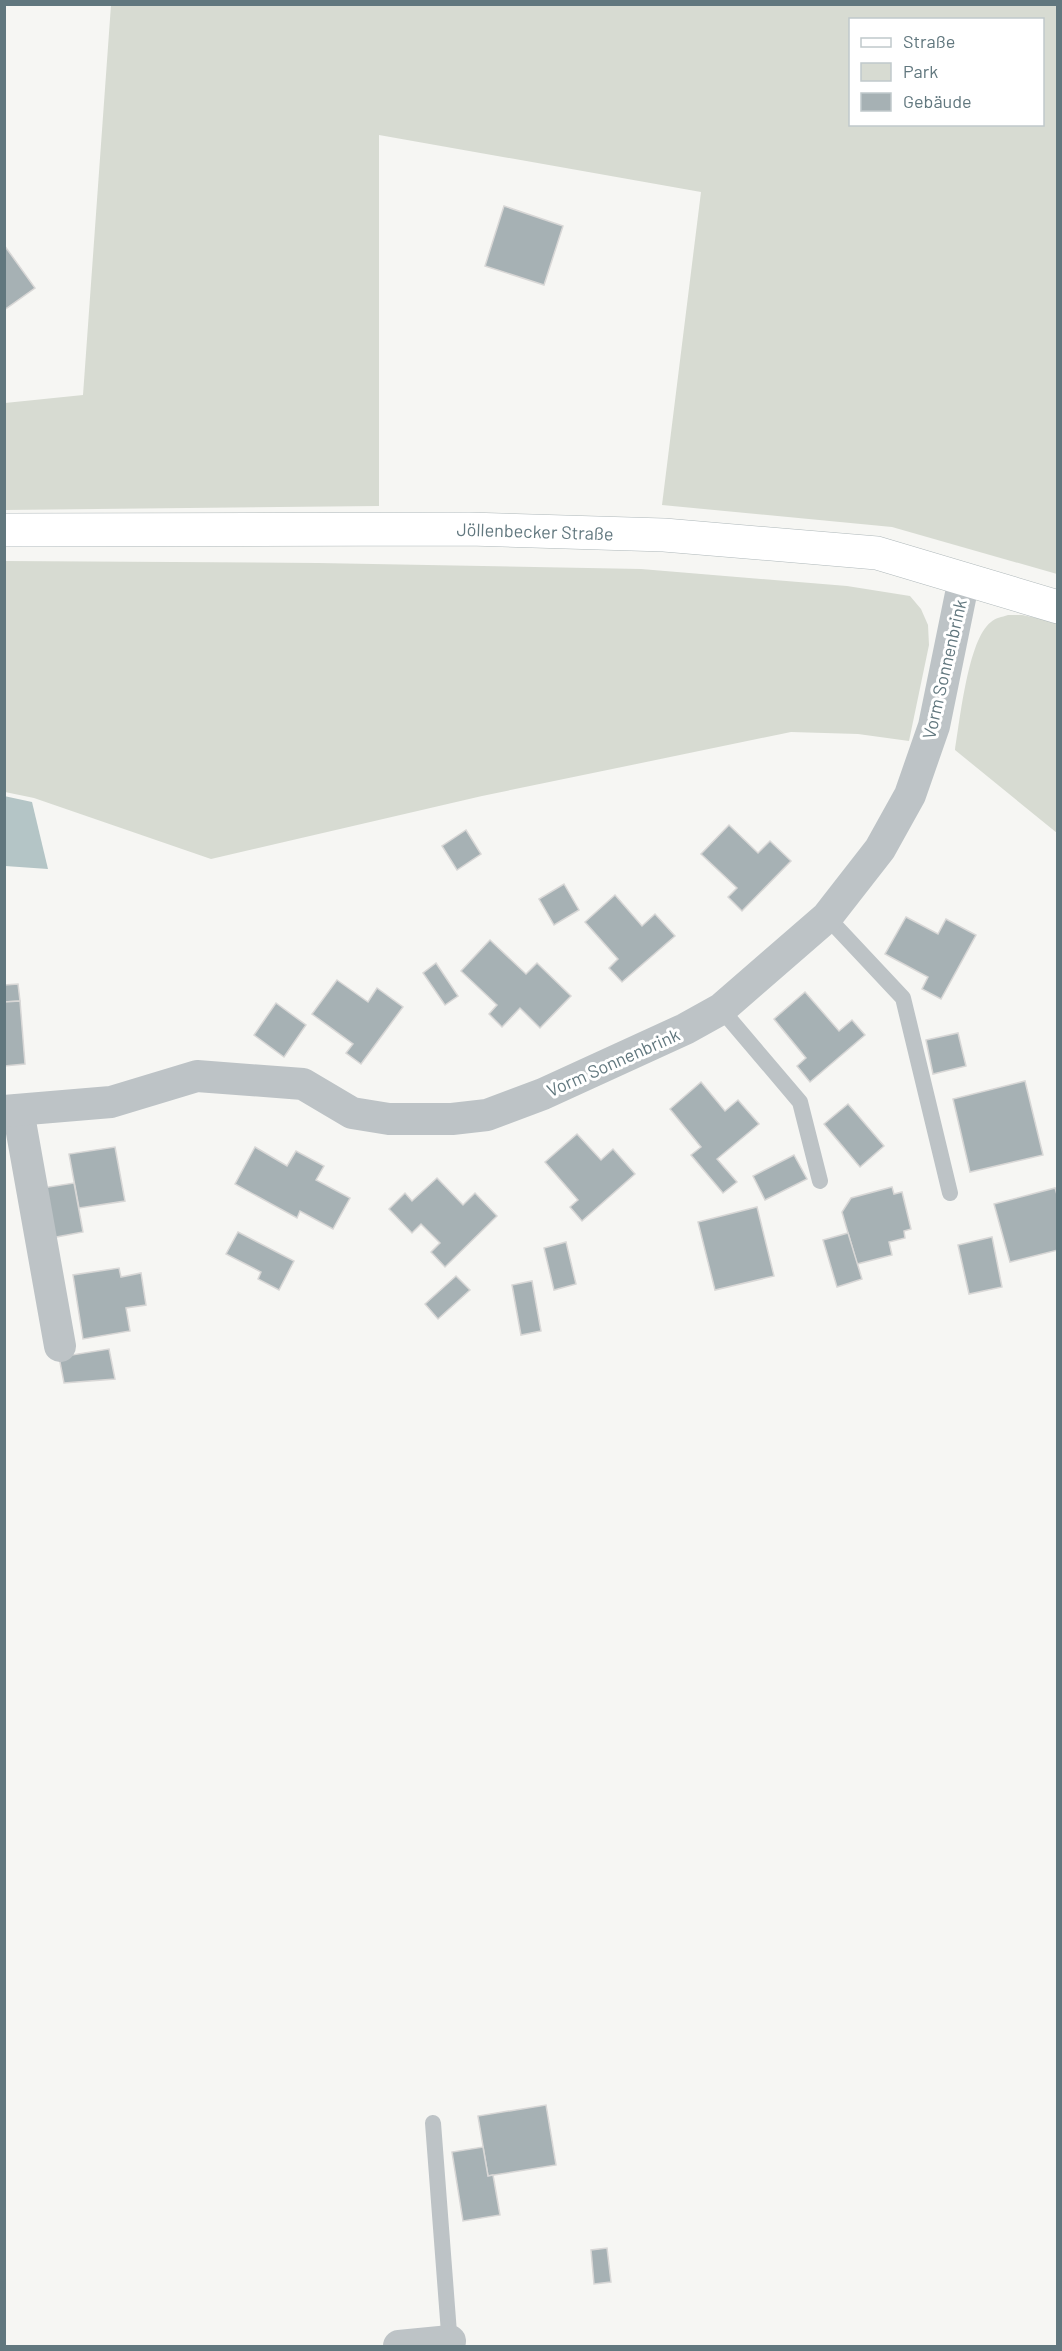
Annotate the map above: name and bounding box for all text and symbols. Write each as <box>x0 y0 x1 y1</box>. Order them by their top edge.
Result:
legend <box>849 18 1044 126</box>
text: Straße <box>903 30 955 52</box>
text: Park <box>903 60 938 82</box>
text: Gebäude <box>903 90 972 112</box>
street label: Jöllenbecker Straße <box>456 518 614 544</box>
street label: Vorm Sonnenbrink <box>917 597 971 741</box>
street label: Vorm Sonnenbrink <box>543 1023 683 1101</box>

